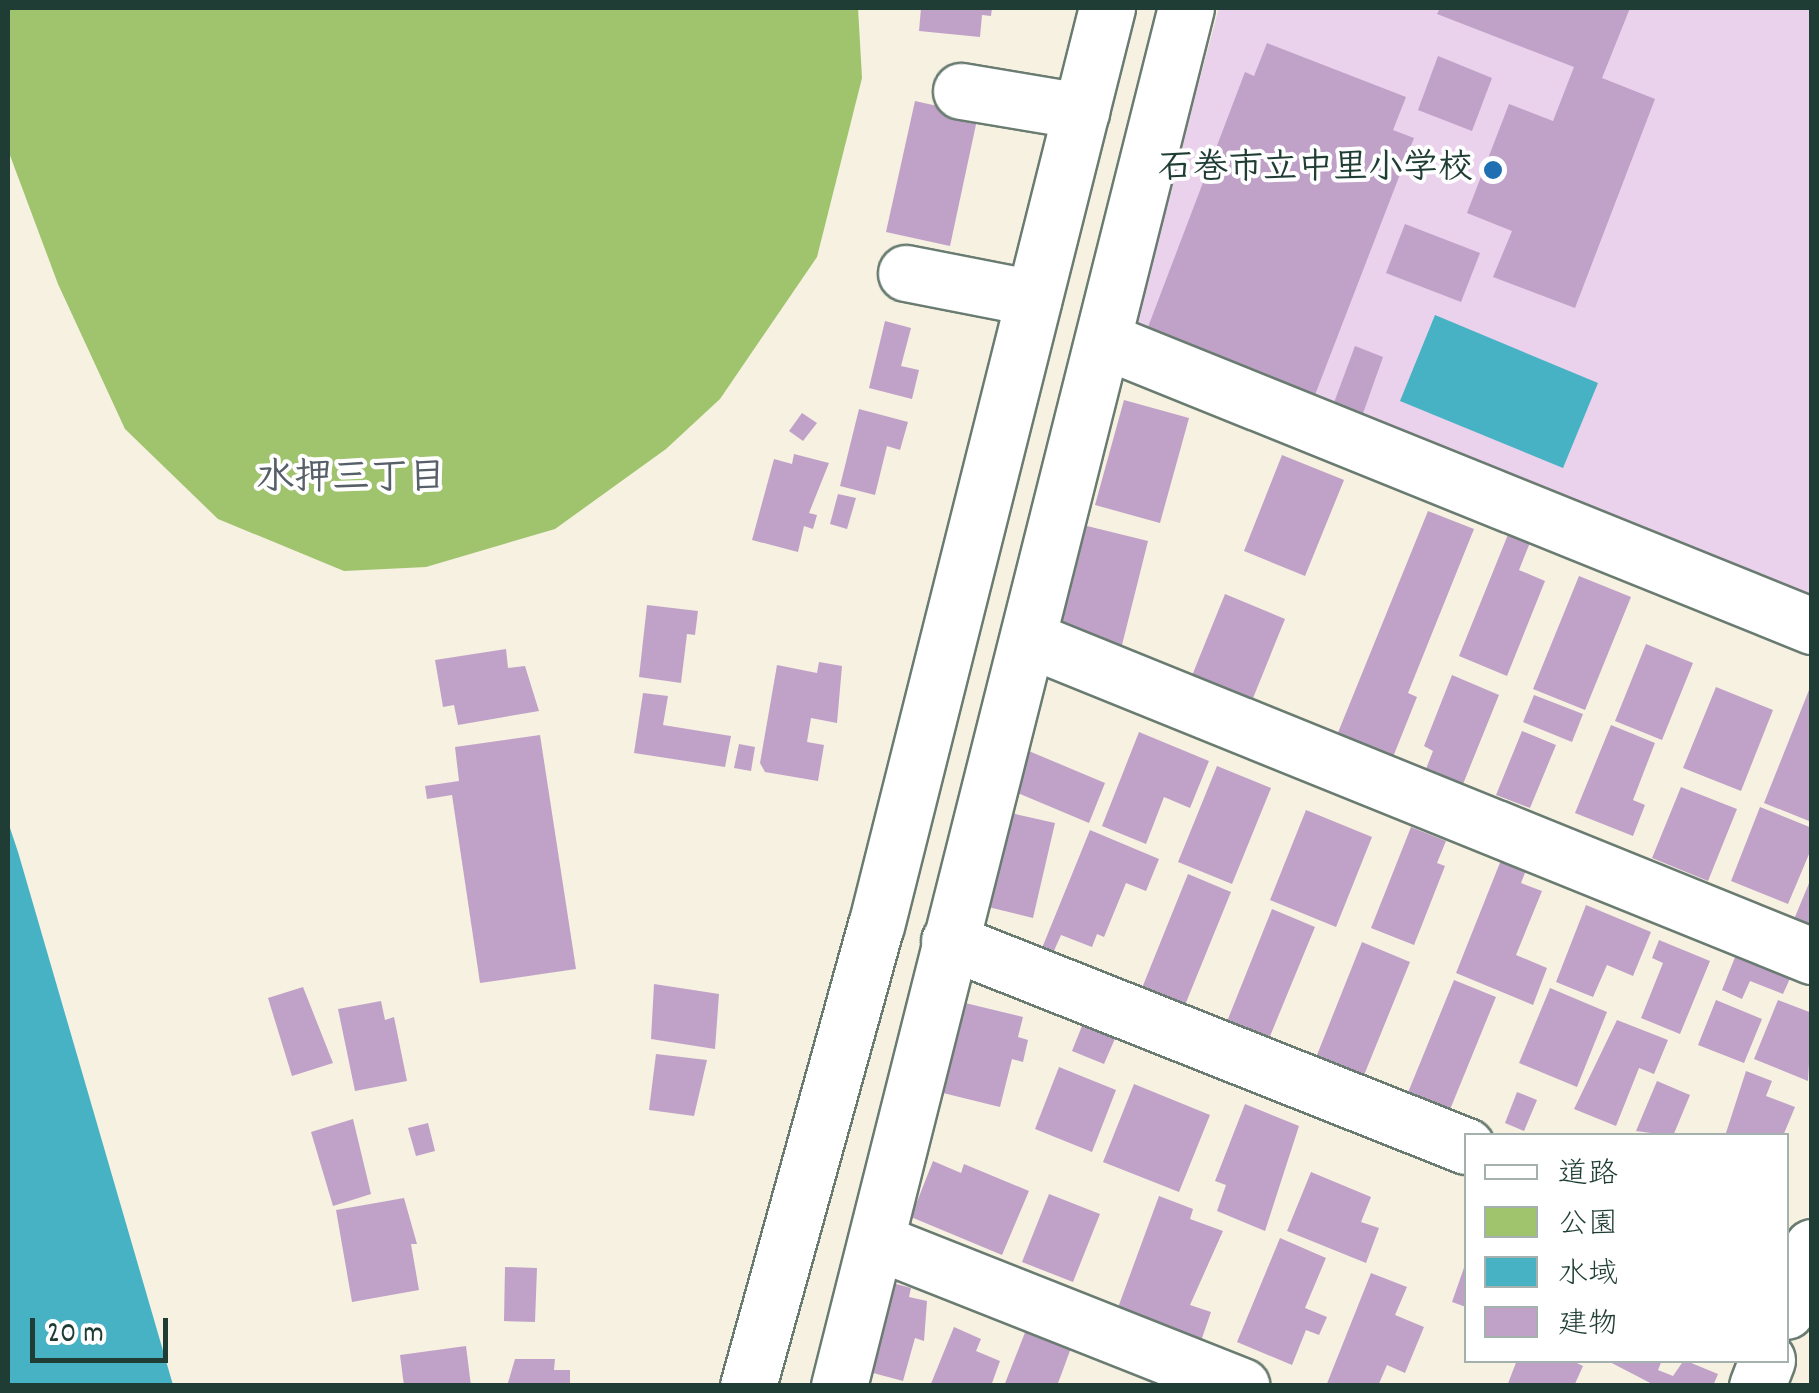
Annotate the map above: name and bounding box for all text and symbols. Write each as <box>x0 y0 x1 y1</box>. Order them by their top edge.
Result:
place label: 石巻市立中里小学校 <box>1158 149 1473 191</box>
marker: 石巻市立中里小学校 <box>1482 159 1504 181</box>
district label: 水押三丁目 <box>256 458 446 504</box>
legend <box>1464 1133 1789 1363</box>
text: 道路 <box>1558 1155 1618 1198</box>
text: 公園 <box>1558 1205 1618 1248</box>
text: 水域 <box>1558 1255 1618 1298</box>
scale bar <box>35 1298 172 1360</box>
text: 建物 <box>1558 1305 1618 1348</box>
text: 20 m <box>47 1314 104 1357</box>

